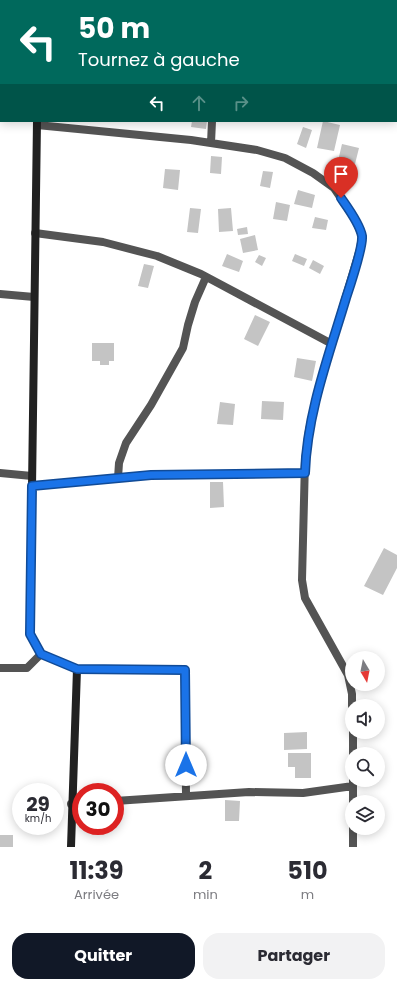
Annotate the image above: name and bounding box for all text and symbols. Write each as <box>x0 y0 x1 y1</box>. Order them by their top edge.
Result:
text: 50 m <box>78 9 150 48</box>
icon: left <box>12 16 64 68</box>
text: Tournez à gauche <box>78 47 240 72</box>
icon: left <box>146 92 168 114</box>
icon: ahead <box>188 92 210 114</box>
icon: right <box>230 92 252 114</box>
pin <box>324 157 358 198</box>
icon: arrive <box>330 163 352 185</box>
north arrow <box>345 651 385 691</box>
map controls <box>345 651 385 835</box>
button: sound <box>345 699 385 739</box>
position arrow <box>165 744 207 786</box>
button: search <box>345 747 385 787</box>
speed limit sign: 30 <box>72 783 124 835</box>
text: 29 <box>26 790 50 818</box>
button: layers <box>345 795 385 835</box>
text: km/h <box>25 811 51 826</box>
text: 11:39 <box>69 854 124 887</box>
text: 2 <box>199 854 212 887</box>
text: 510 <box>287 854 328 887</box>
text: Arrivée <box>74 885 119 904</box>
text: min <box>193 885 218 904</box>
text: m <box>301 885 314 904</box>
button: Quitter <box>12 933 195 979</box>
button: Partager <box>203 933 385 979</box>

